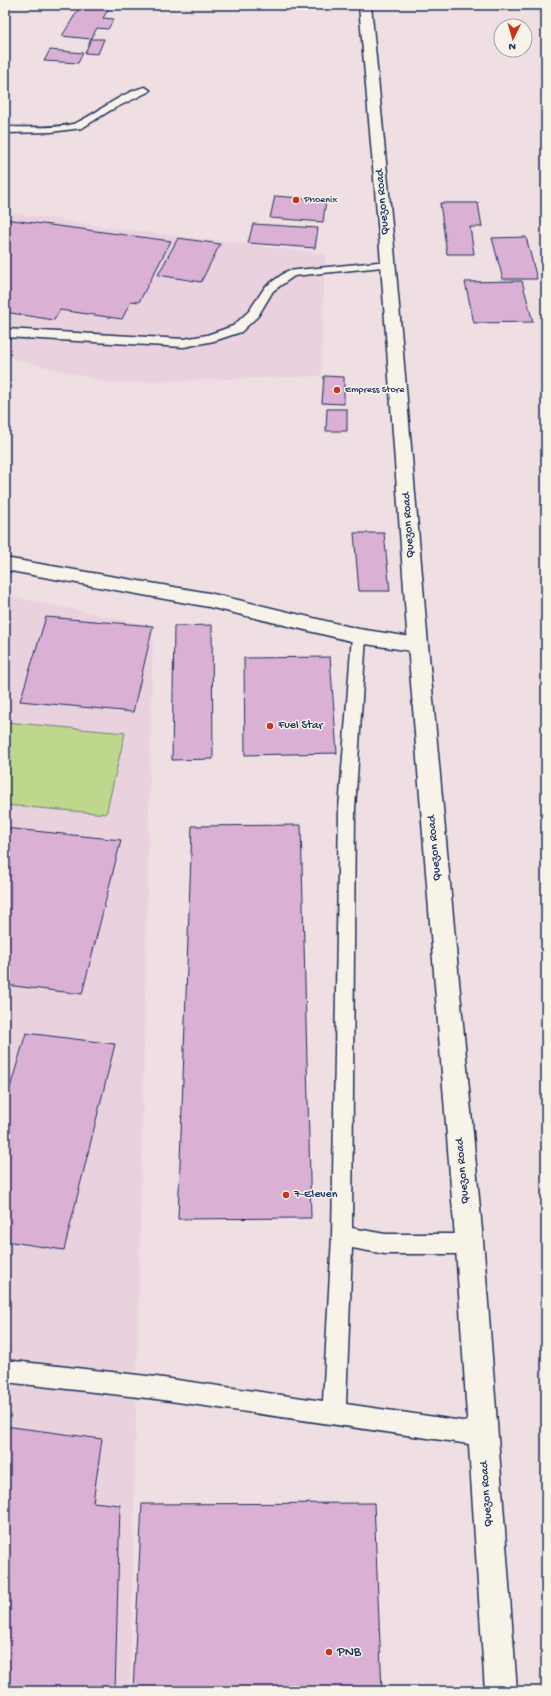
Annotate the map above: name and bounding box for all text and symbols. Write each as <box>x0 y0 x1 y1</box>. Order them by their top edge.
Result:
north arrow <box>493 18 533 58</box>
text: N <box>508 40 516 52</box>
street label: Quezon Road <box>373 167 393 236</box>
place label: Phoenix <box>303 194 338 206</box>
marker: Phoenix <box>291 195 301 205</box>
place label: Empress Store <box>345 384 405 396</box>
marker: Empress Store <box>332 385 342 395</box>
street label: Quezon Road <box>400 491 418 558</box>
place label: Fuel Star <box>277 719 325 733</box>
marker: Fuel Star <box>265 721 275 731</box>
street label: Quezon Road <box>425 813 445 882</box>
street label: Quezon Road <box>453 1136 473 1205</box>
place label: 7-Eleven <box>293 1188 338 1202</box>
marker: 7-Eleven <box>281 1190 291 1200</box>
street label: Quezon Road <box>478 1460 496 1527</box>
place label: PNB <box>336 1644 362 1661</box>
marker: PNB <box>324 1647 334 1657</box>

